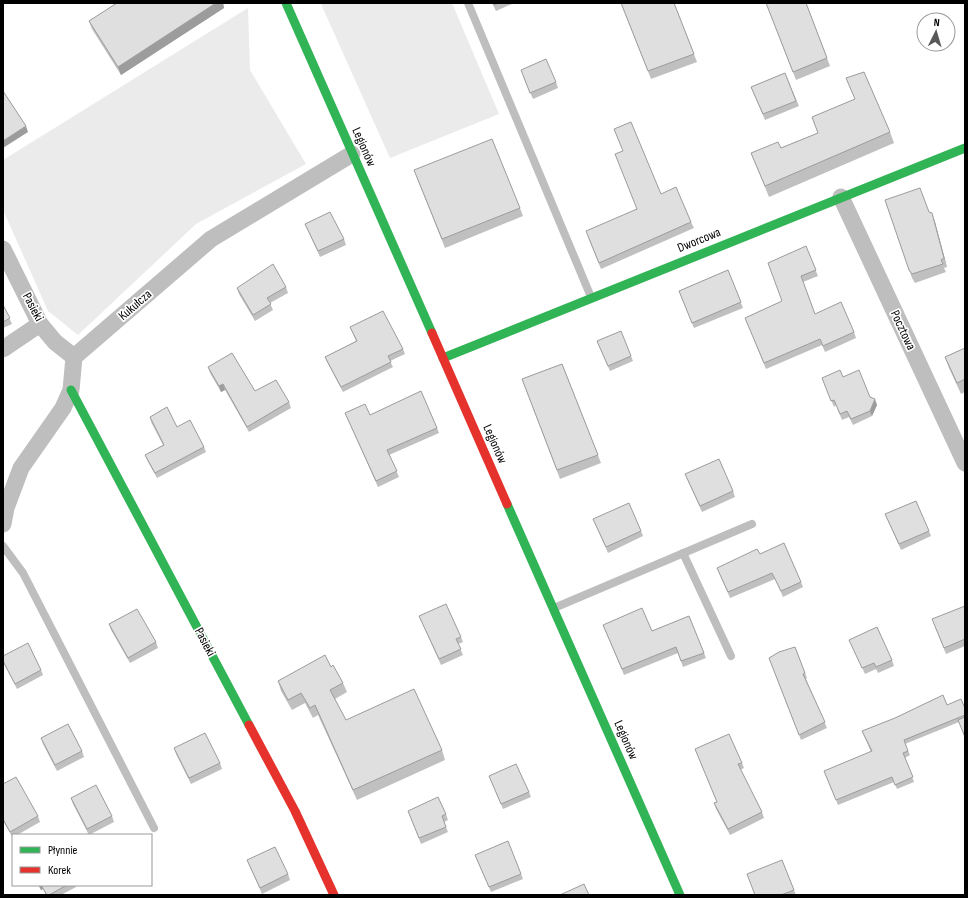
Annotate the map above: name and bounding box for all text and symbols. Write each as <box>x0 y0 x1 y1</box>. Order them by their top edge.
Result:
north arrow <box>916 12 956 52</box>
text: N <box>933 16 940 29</box>
street label: Legionów <box>348 125 380 170</box>
street label: Dworcowa <box>675 224 723 256</box>
street label: Kukułcza <box>115 286 155 324</box>
street label: Pasieki <box>19 290 47 324</box>
street label: Pocztowa <box>887 308 919 352</box>
street label: Legionów <box>479 422 511 467</box>
street label: Pasieki <box>191 625 219 659</box>
street label: Legionów <box>610 718 642 763</box>
legend <box>12 834 152 886</box>
text: Płynnie <box>48 843 78 858</box>
text: Korek <box>48 863 71 878</box>

